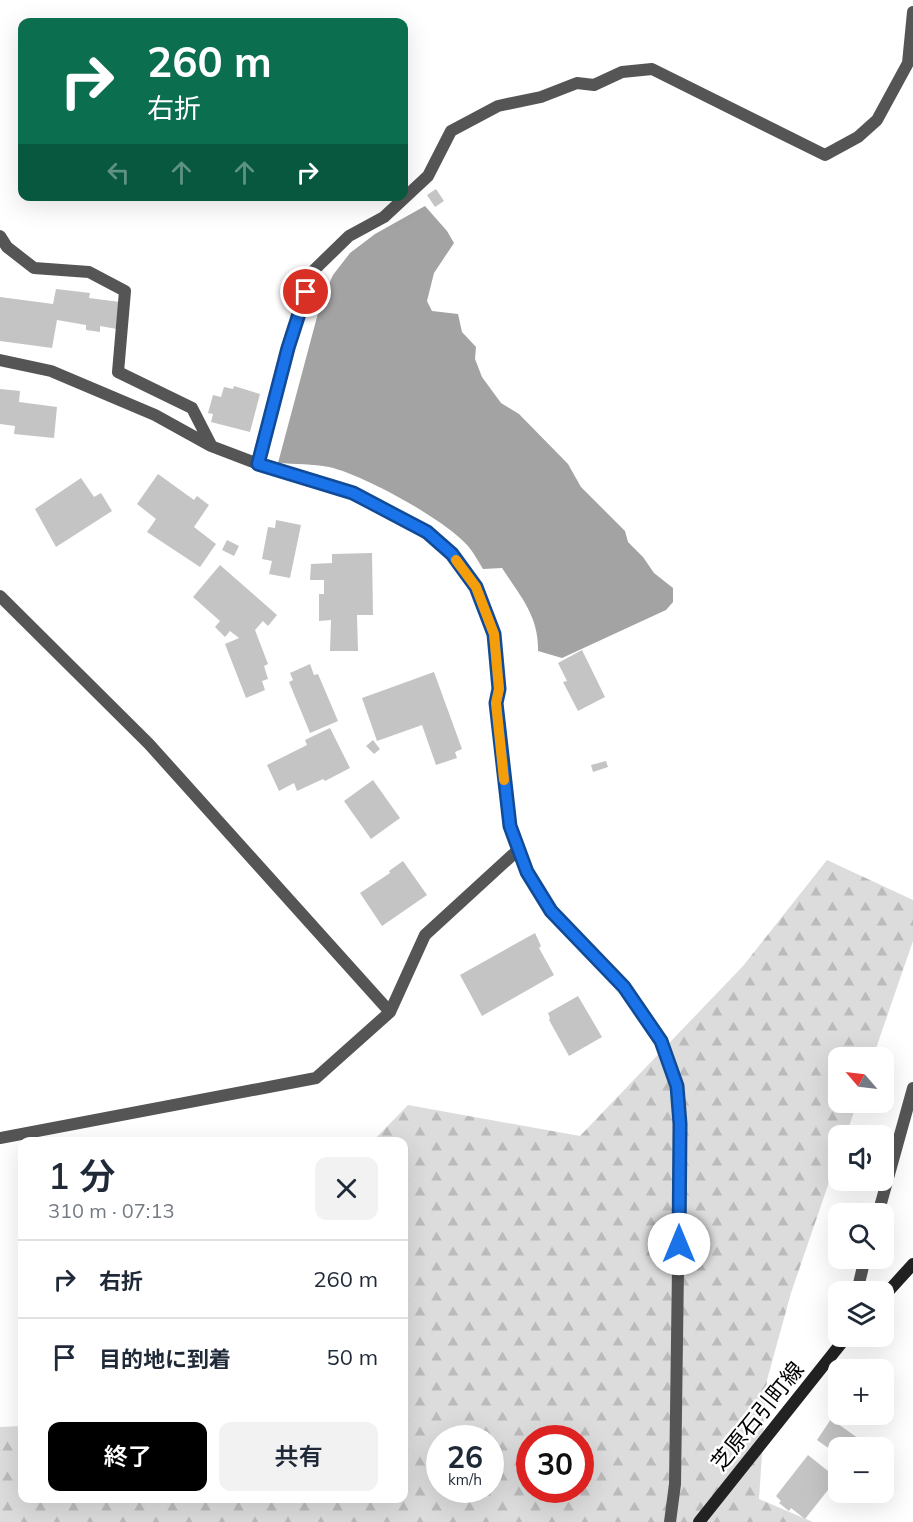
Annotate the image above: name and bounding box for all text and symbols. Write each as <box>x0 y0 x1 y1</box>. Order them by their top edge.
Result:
text: 260 m <box>147 35 272 88</box>
icon: right <box>48 42 126 120</box>
text: 右折 <box>147 91 201 125</box>
icon: left <box>102 156 135 189</box>
icon: ahead <box>165 156 198 189</box>
icon: ahead <box>228 156 261 189</box>
icon: right <box>291 156 324 189</box>
pin <box>280 266 331 317</box>
icon: arrive <box>289 275 322 308</box>
north arrow <box>828 1047 894 1113</box>
map controls <box>828 1047 894 1503</box>
button: sound <box>828 1125 894 1191</box>
text: 1 分 <box>48 1153 115 1198</box>
button: close <box>315 1157 378 1220</box>
text: 310 m · 07:13 <box>48 1198 174 1223</box>
button: search <box>828 1203 894 1269</box>
position arrow <box>647 1212 711 1276</box>
icon: right <box>48 1263 81 1296</box>
text: 260 m <box>313 1265 378 1293</box>
text: 右折 <box>99 1267 143 1295</box>
button: layers <box>828 1281 894 1347</box>
icon: arrive <box>48 1341 81 1374</box>
text: 50 m <box>327 1343 378 1371</box>
text: 目的地に到着 <box>99 1345 231 1373</box>
street label: 芝原石引町線 <box>705 1356 809 1476</box>
button: + <box>828 1359 894 1425</box>
button: 終了 <box>48 1422 207 1491</box>
button: 共有 <box>219 1422 378 1491</box>
speed limit sign: 30 <box>516 1425 594 1503</box>
button: − <box>828 1437 894 1503</box>
text: 26 <box>447 1438 483 1476</box>
text: km/h <box>448 1470 482 1489</box>

